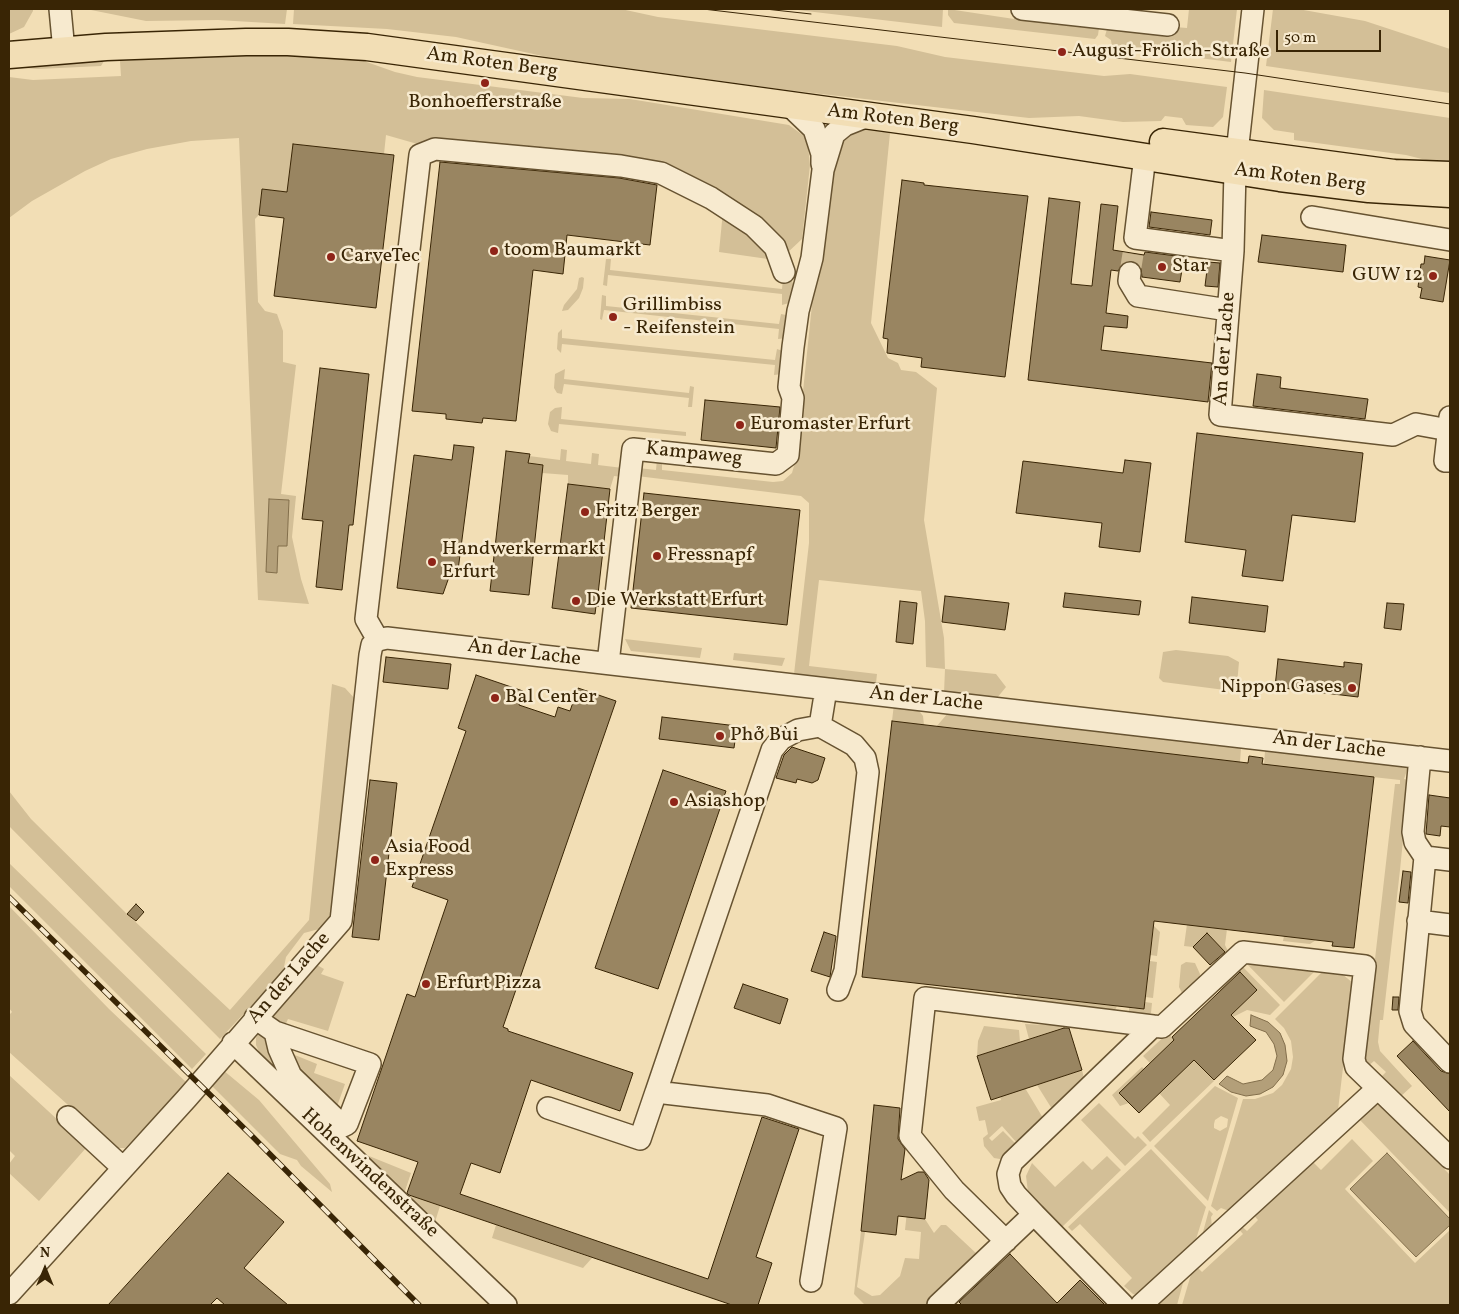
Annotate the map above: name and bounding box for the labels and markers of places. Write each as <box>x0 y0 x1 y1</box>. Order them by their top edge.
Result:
place label: August-Frölich-Straße <box>1072 40 1269 64</box>
marker: August-Frölich-Straße <box>1056 46 1068 58</box>
marker: Bonhoefferstraße <box>479 77 491 89</box>
place label: Bonhoefferstraße <box>408 91 562 115</box>
place label: toom Baumarkt <box>504 239 641 263</box>
place label: CarveTec <box>341 245 420 269</box>
marker: toom Baumarkt <box>488 245 500 257</box>
marker: CarveTec <box>325 251 337 263</box>
place label: Star <box>1172 255 1208 279</box>
marker: Star <box>1156 261 1168 273</box>
place label: GUW 12 <box>1352 264 1423 288</box>
marker: GUW 12 <box>1427 270 1439 282</box>
place label: Grillimbiss - Reifenstein <box>623 294 735 341</box>
marker: Grillimbiss - Reifenstein <box>607 311 619 323</box>
place label: Euromaster Erfurt <box>750 413 911 437</box>
marker: Euromaster Erfurt <box>734 419 746 431</box>
place label: Fritz Berger <box>595 500 699 524</box>
marker: Fritz Berger <box>579 506 591 518</box>
place label: Handwerkermarkt Erfurt <box>442 538 606 585</box>
place label: Fressnapf <box>667 544 753 568</box>
marker: Fressnapf <box>651 550 663 562</box>
marker: Handwerkermarkt Erfurt <box>426 556 438 568</box>
place label: Die Werkstatt Erfurt <box>586 589 764 613</box>
marker: Die Werkstatt Erfurt <box>570 595 582 607</box>
place label: Nippon Gases <box>1220 676 1342 700</box>
marker: Nippon Gases <box>1346 682 1358 694</box>
place label: Bal Center <box>505 686 597 710</box>
marker: Bal Center <box>489 692 501 704</box>
place label: Phở Bùi <box>730 724 799 748</box>
marker: Phở Bùi <box>714 730 726 742</box>
place label: Asiashop <box>684 790 765 814</box>
marker: Asiashop <box>668 796 680 808</box>
place label: Asia Food Express <box>385 836 470 883</box>
marker: Asia Food Express <box>369 854 381 866</box>
place label: Erfurt Pizza <box>436 972 542 996</box>
marker: Erfurt Pizza <box>420 978 432 990</box>

